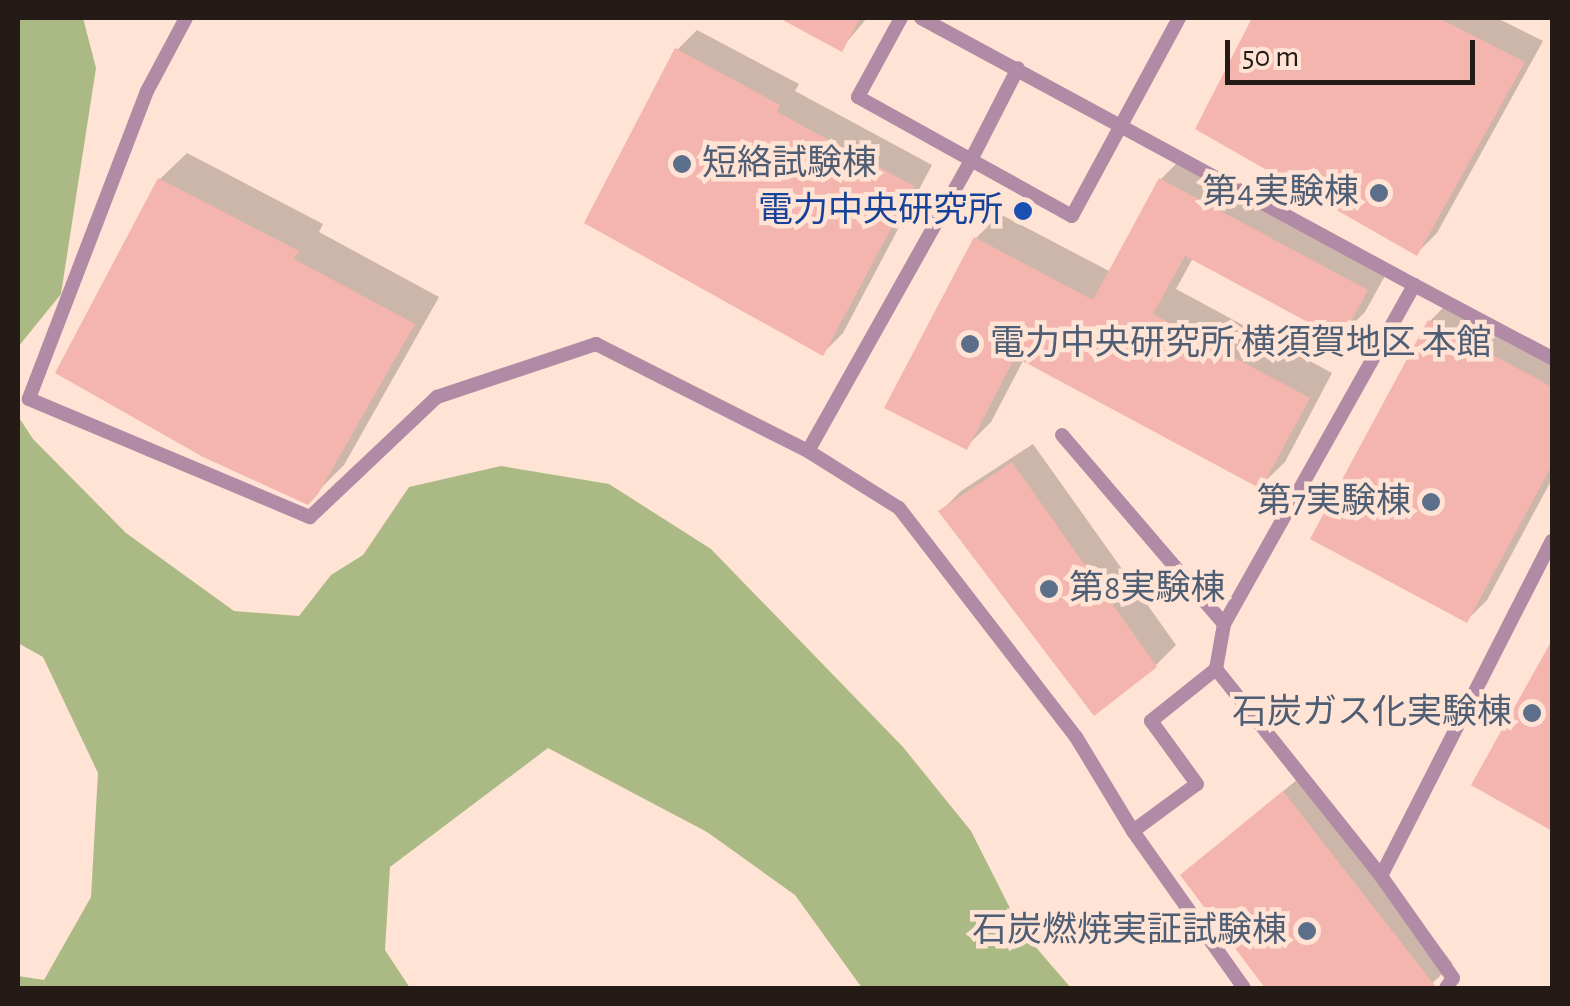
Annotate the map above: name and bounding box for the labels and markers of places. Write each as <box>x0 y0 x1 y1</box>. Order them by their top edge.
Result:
place label: 短絡試験棟 <box>702 143 877 185</box>
marker: 短絡試験棟 <box>671 153 693 175</box>
place label: 第4実験棟 <box>1202 172 1359 214</box>
marker: 第4実験棟 <box>1368 182 1390 204</box>
place label: 電力中央研究所 <box>758 190 1003 232</box>
marker: 電力中央研究所 <box>1012 200 1034 222</box>
place label: 電力中央研究所 横須賀地区 本館 <box>990 323 1492 365</box>
marker: 電力中央研究所 横須賀地区 本館 <box>959 333 981 355</box>
place label: 第7実験棟 <box>1256 481 1411 523</box>
marker: 第7実験棟 <box>1420 491 1442 513</box>
place label: 第8実験棟 <box>1069 568 1226 610</box>
marker: 第8実験棟 <box>1038 578 1060 600</box>
place label: 石炭ガス化実験棟 <box>1232 692 1512 734</box>
marker: 石炭ガス化実験棟 <box>1521 702 1543 724</box>
place label: 石炭燃焼実証試験棟 <box>972 910 1287 952</box>
marker: 石炭燃焼実証試験棟 <box>1296 920 1318 942</box>

